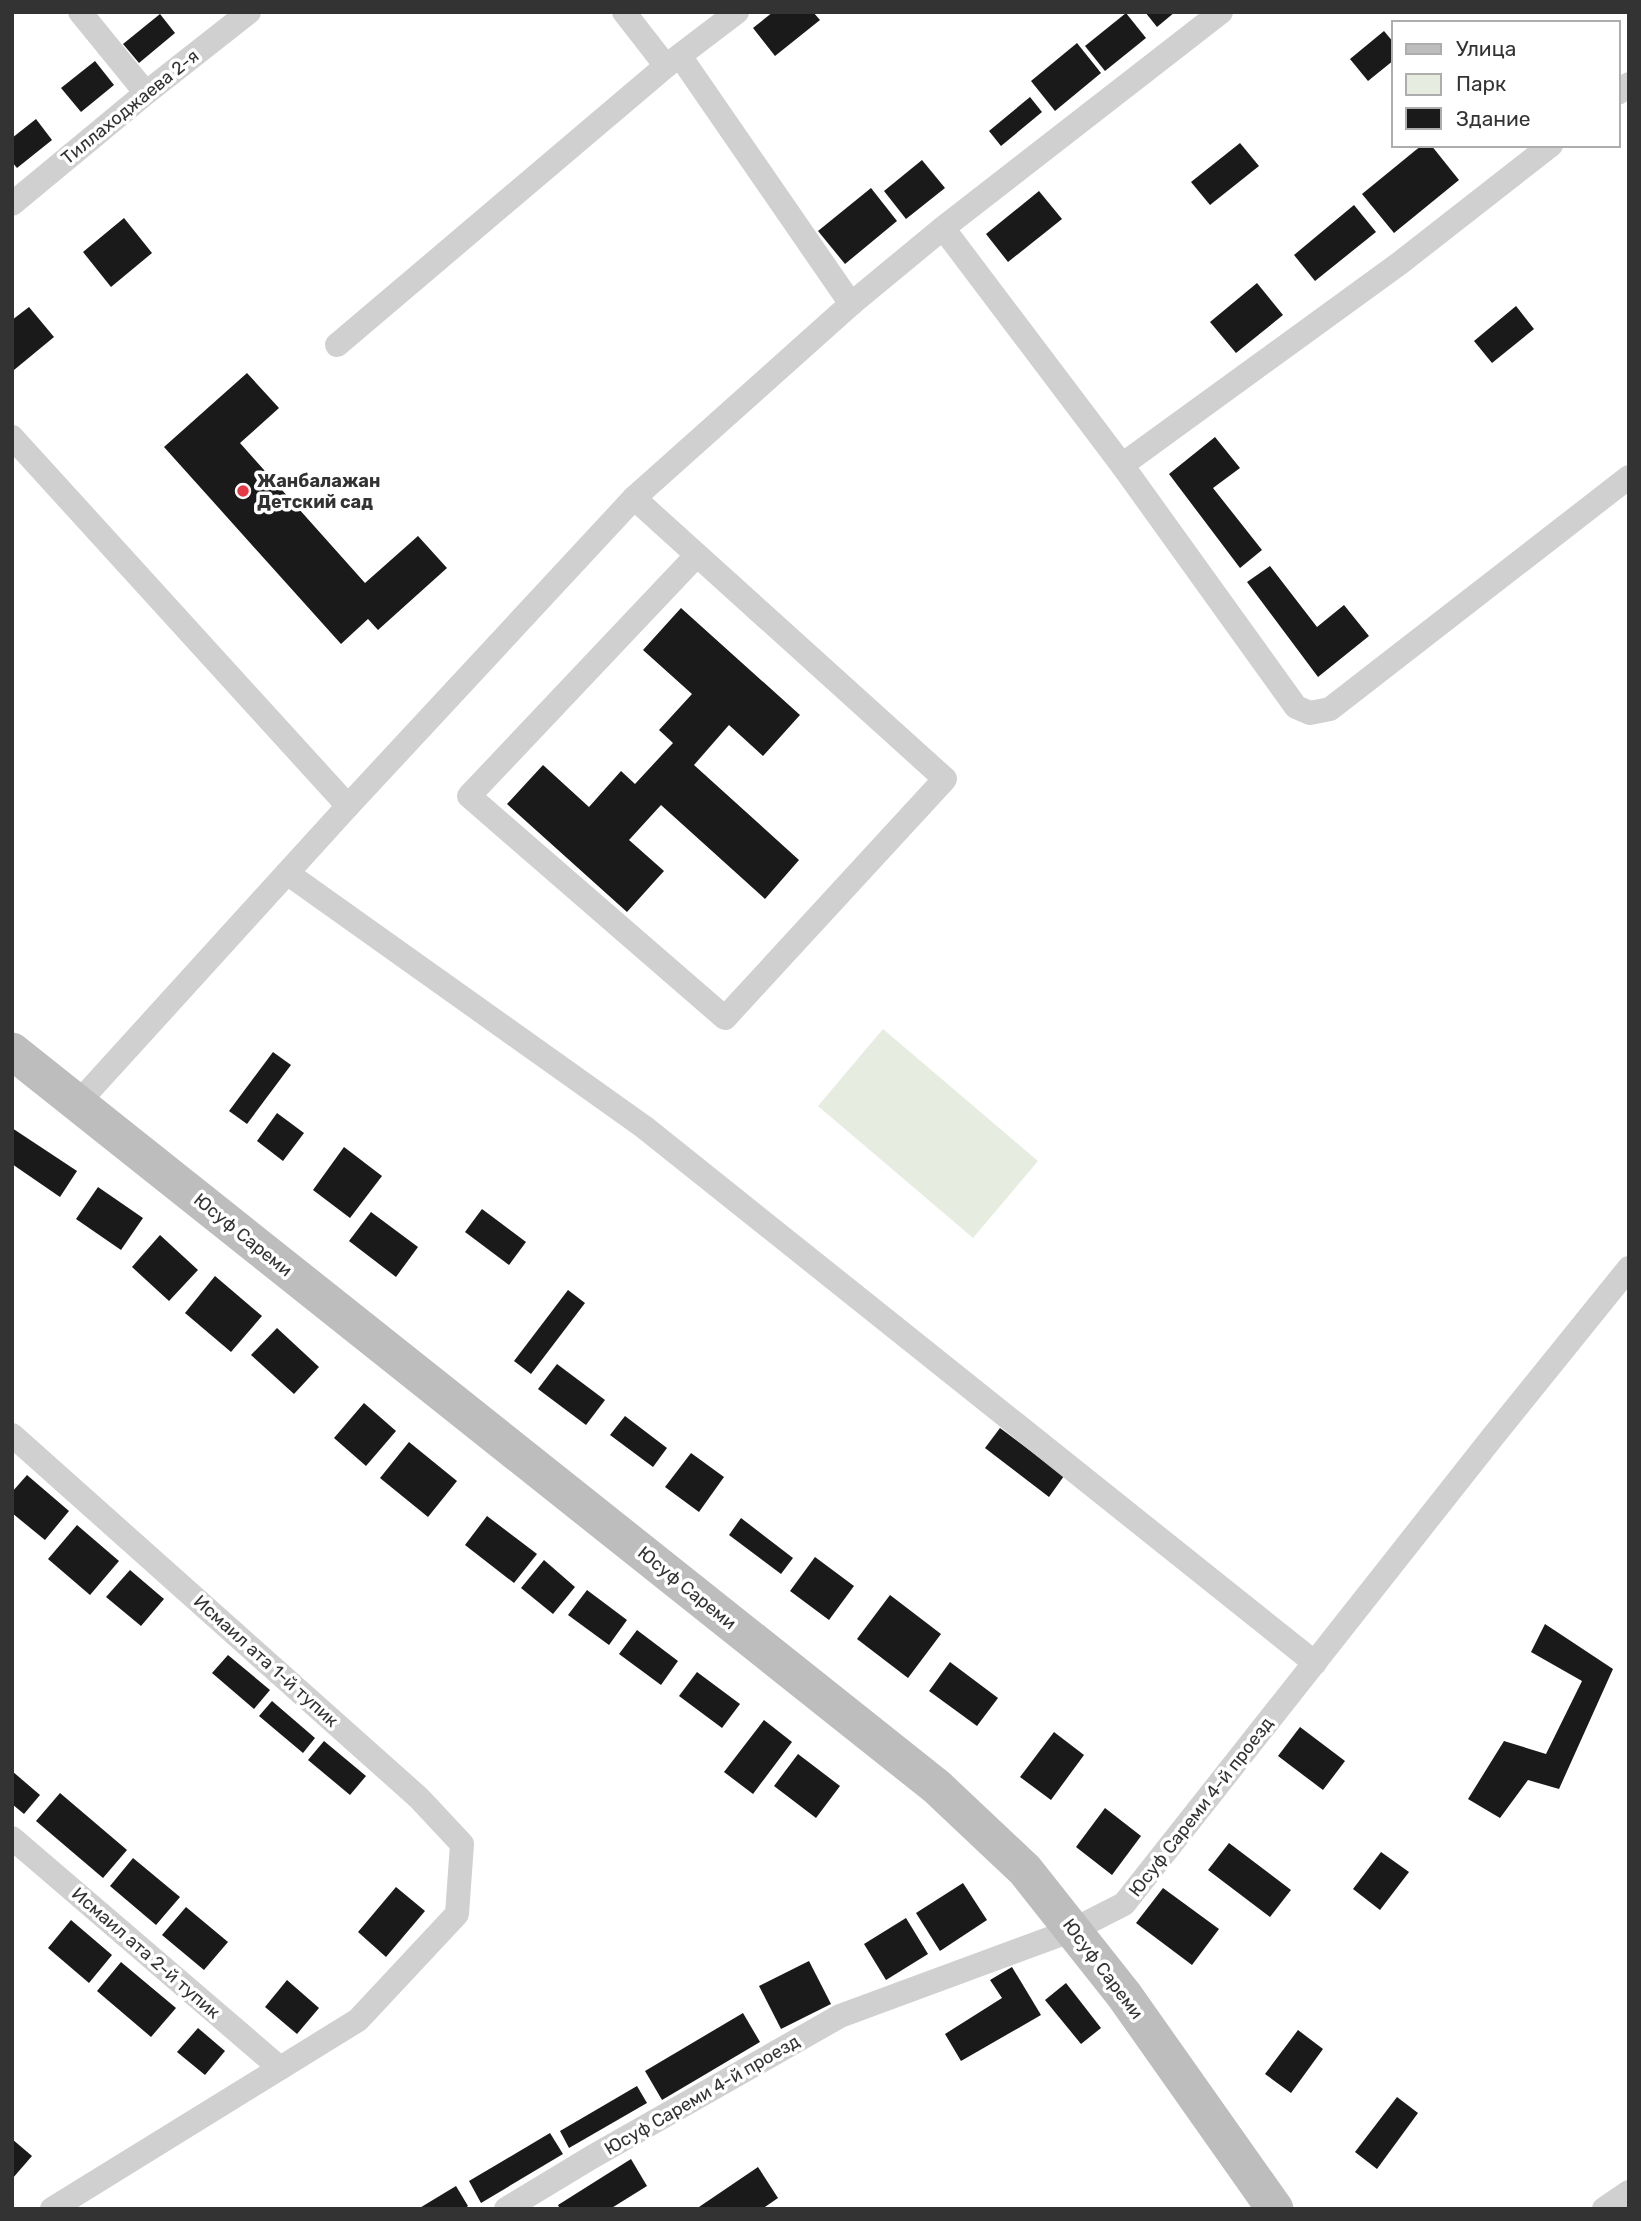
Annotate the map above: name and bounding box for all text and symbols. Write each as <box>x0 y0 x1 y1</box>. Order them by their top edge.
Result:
legend <box>1392 21 1620 147</box>
text: Улица <box>1456 36 1516 61</box>
street label: Тиллаходжаева 2-я <box>57 45 203 169</box>
text: Парк <box>1456 71 1506 96</box>
text: Здание <box>1456 106 1531 131</box>
place label: Жанбалажан Детский сад <box>257 470 380 513</box>
marker: Жанбалажан Детский сад <box>235 483 251 499</box>
street label: Юсуф Сареми <box>189 1189 297 1281</box>
street label: Юсуф Сареми <box>633 1542 741 1634</box>
street label: Исмаил ата 1-й тупик <box>189 1590 343 1732</box>
street label: Юсуф Сареми 4-й проезд <box>1124 1713 1278 1901</box>
street label: Исмаил ата 2-й тупик <box>67 1883 225 2024</box>
street label: Юсуф Сареми <box>1058 1914 1148 2024</box>
street label: Юсуф Сареми 4-й проезд <box>601 2030 804 2160</box>

